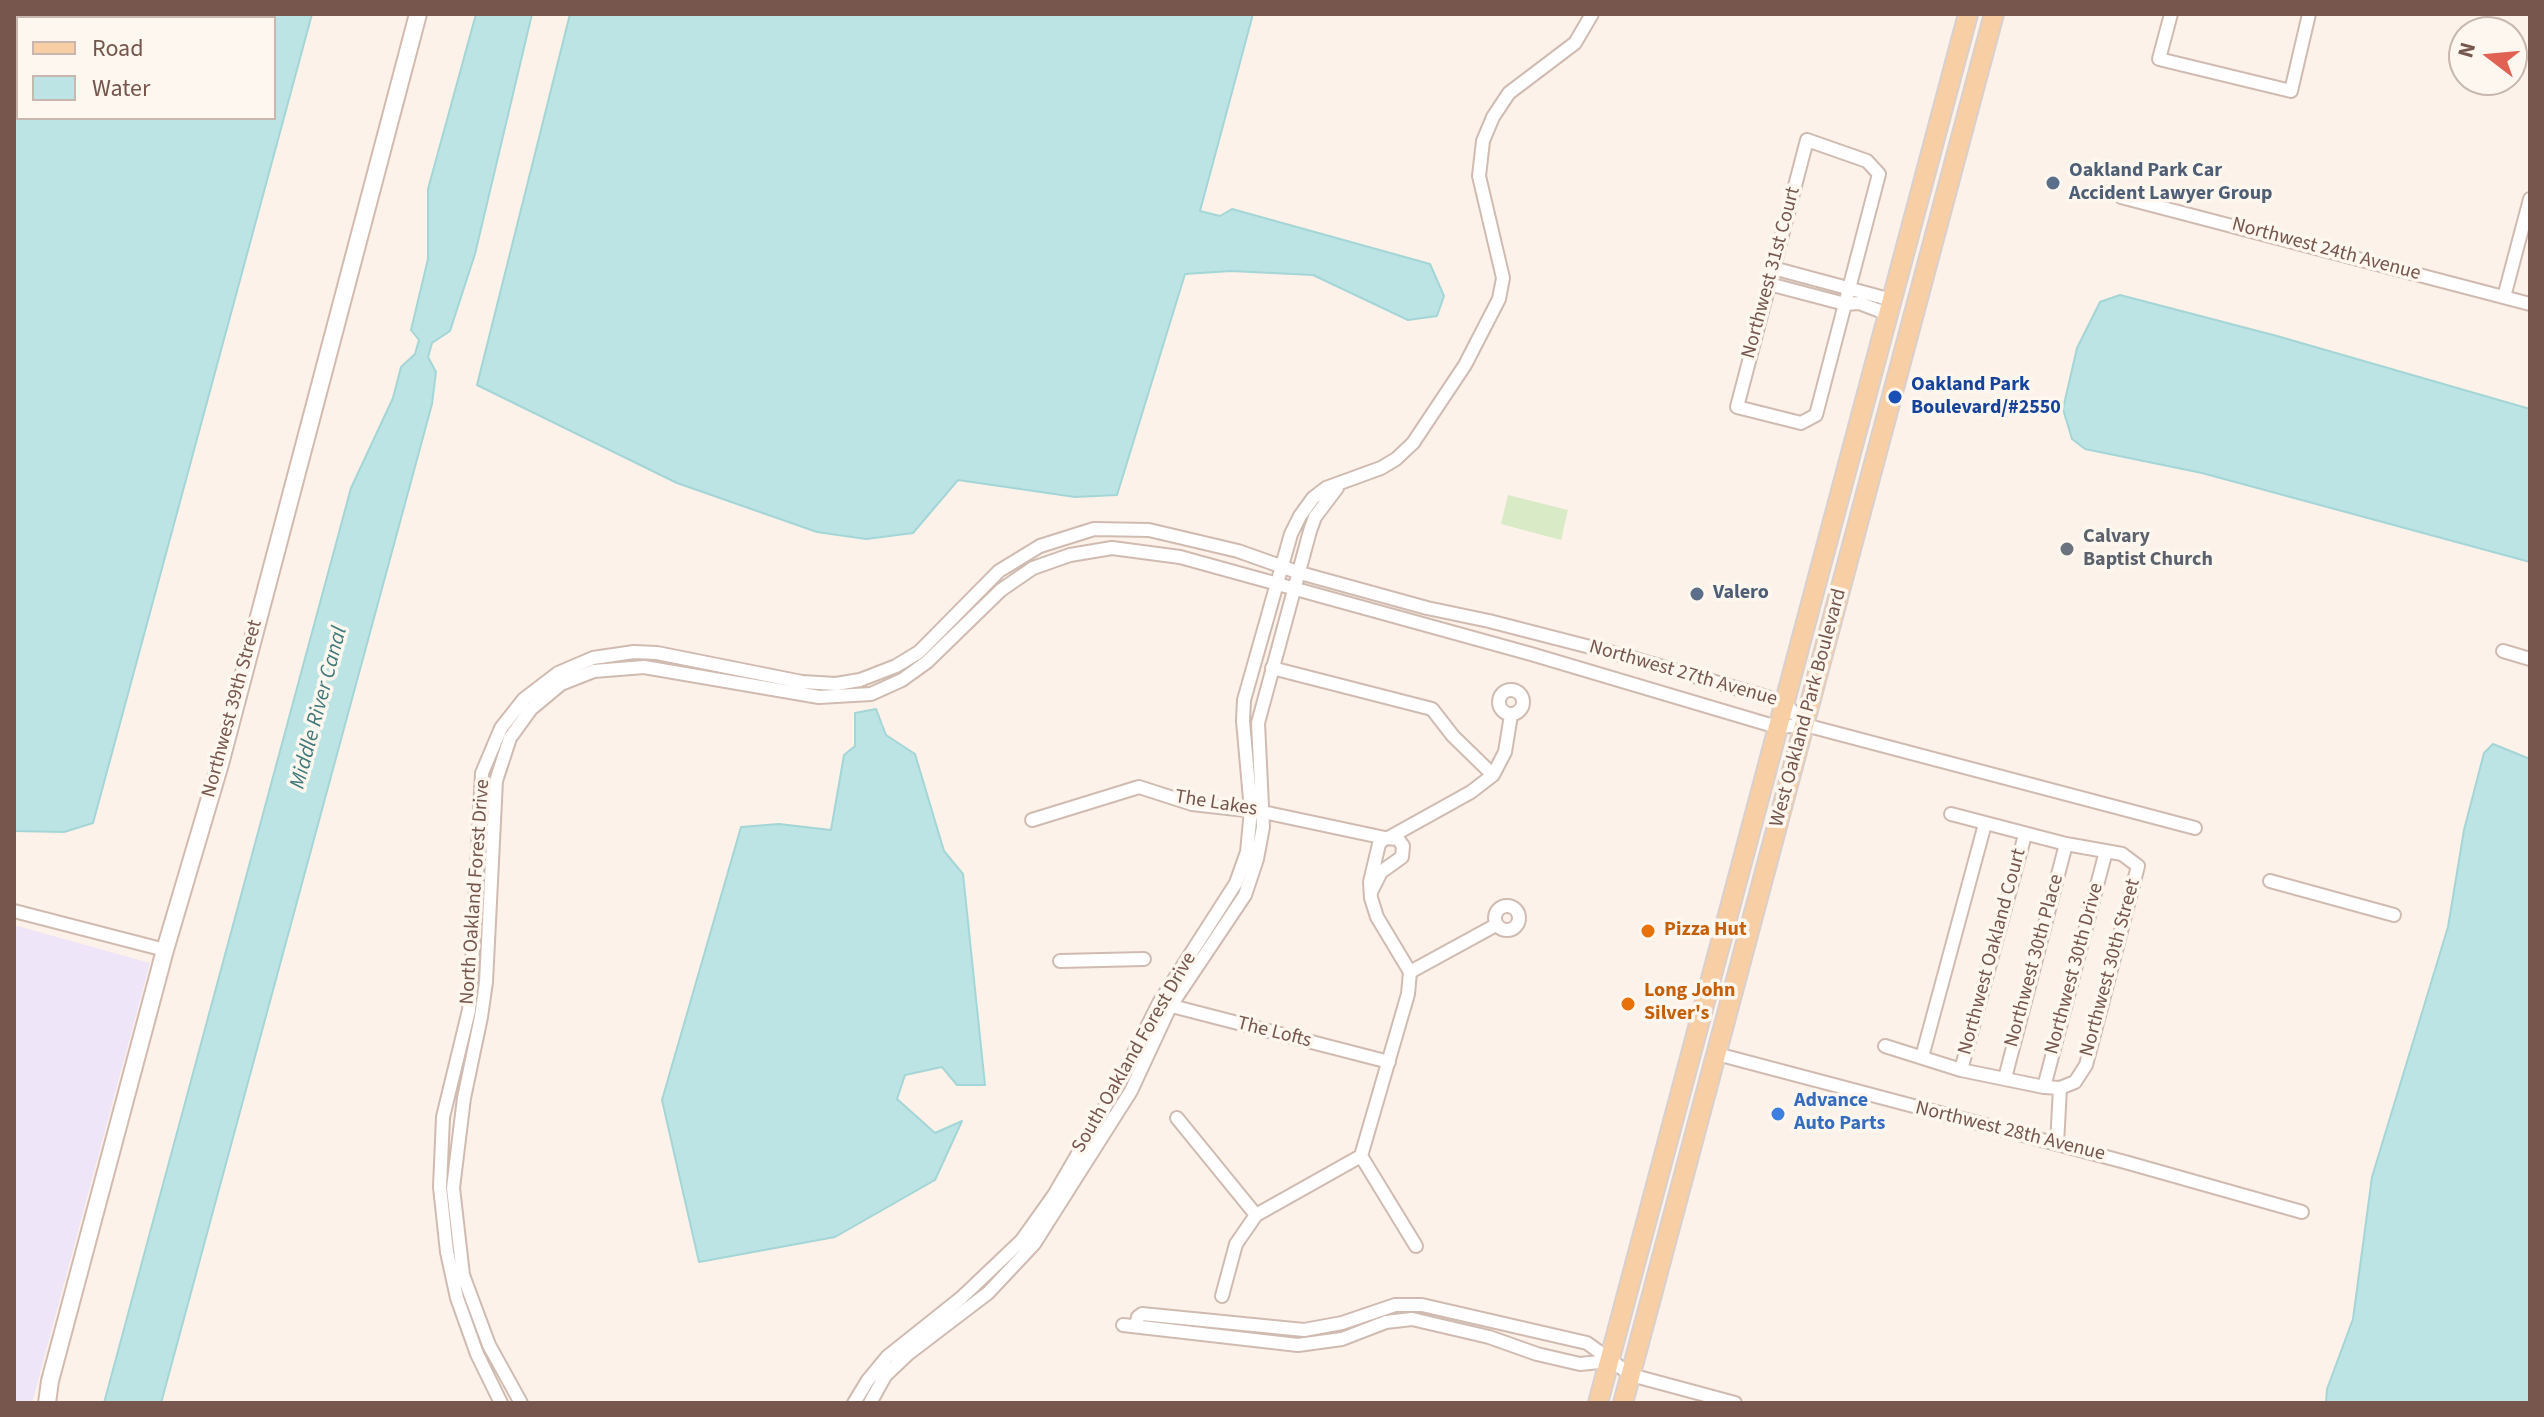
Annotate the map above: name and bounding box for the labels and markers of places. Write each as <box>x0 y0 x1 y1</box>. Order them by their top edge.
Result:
place label: Oakland Park Car Accident Lawyer Group <box>2069 160 2273 207</box>
marker: Oakland Park Car Accident Lawyer Group <box>2044 174 2062 192</box>
place label: Oakland Park Boulevard/#2550 <box>1911 374 2061 421</box>
marker: Oakland Park Boulevard/#2550 <box>1886 388 1904 406</box>
place label: Calvary Baptist Church <box>2083 526 2213 573</box>
marker: Calvary Baptist Church <box>2058 540 2076 558</box>
place label: Valero <box>1713 582 1769 606</box>
marker: Valero <box>1688 585 1706 603</box>
place label: Pizza Hut <box>1664 919 1747 943</box>
marker: Pizza Hut <box>1639 922 1657 940</box>
place label: Long John Silver's <box>1644 980 1735 1027</box>
marker: Long John Silver's <box>1619 995 1637 1013</box>
place label: Advance Auto Parts <box>1794 1090 1885 1137</box>
marker: Advance Auto Parts <box>1769 1105 1787 1123</box>

